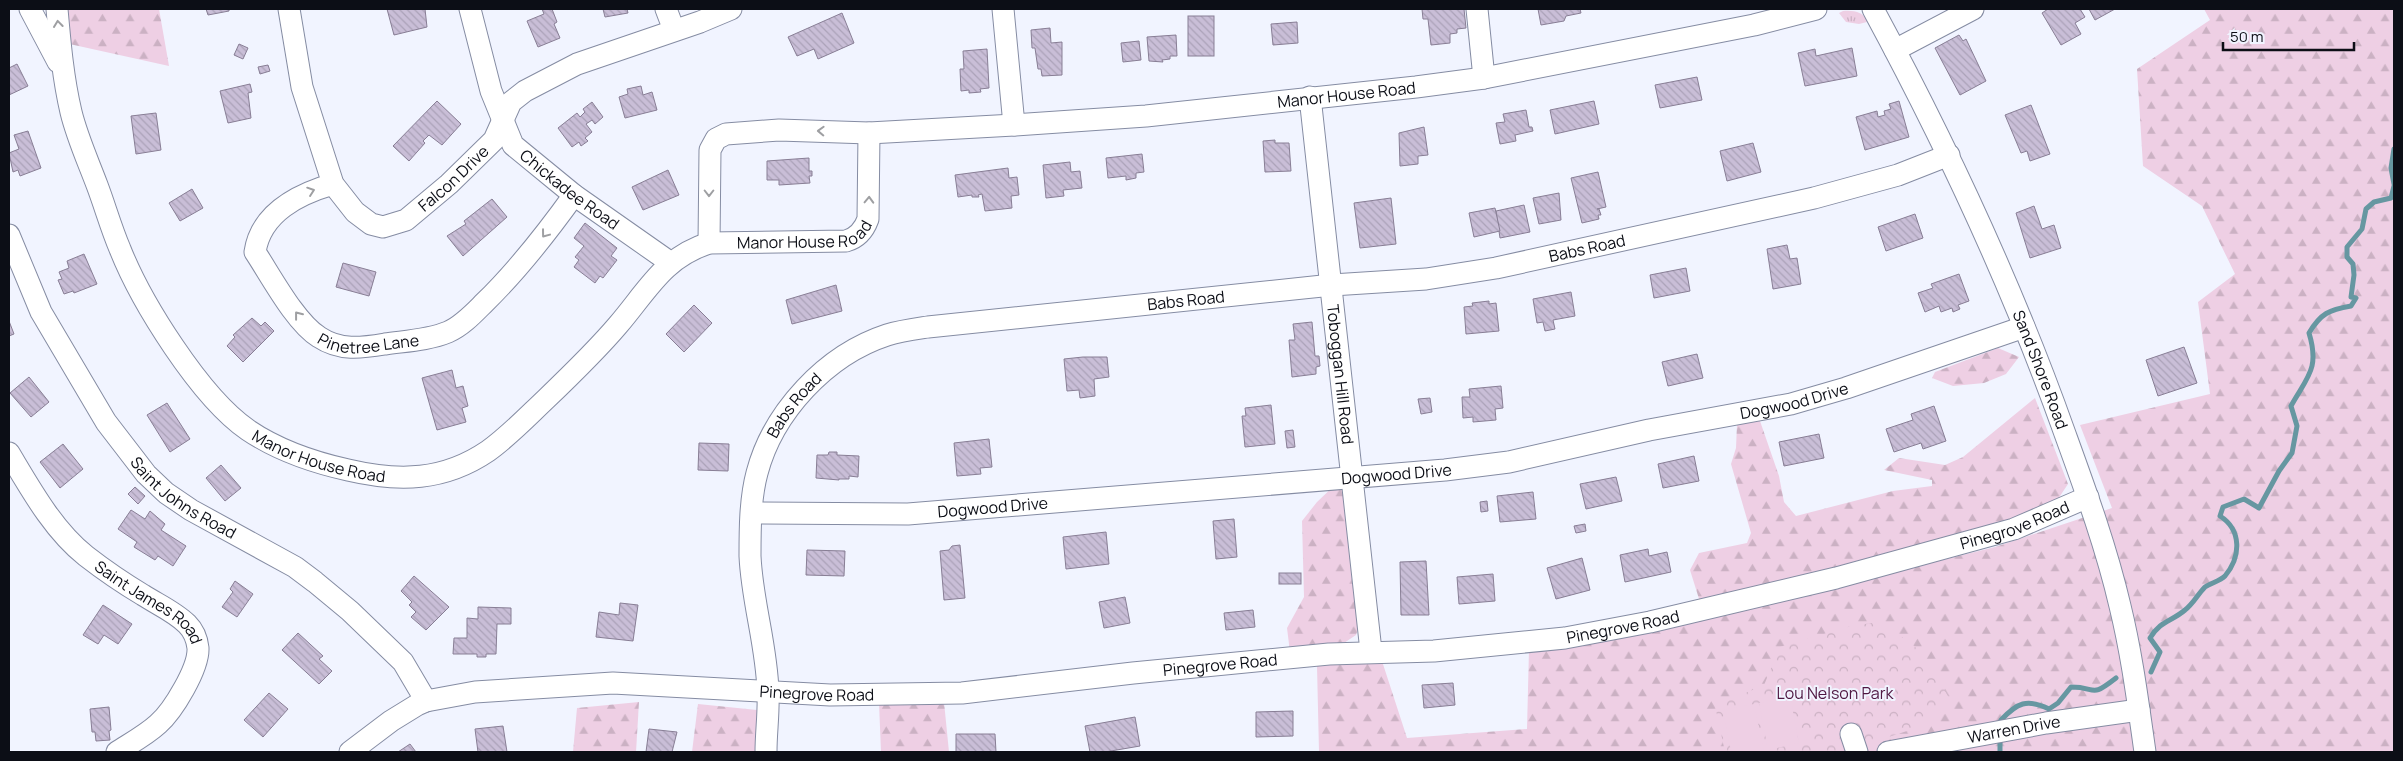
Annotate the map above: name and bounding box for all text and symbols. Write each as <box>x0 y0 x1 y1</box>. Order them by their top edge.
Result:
one-way arrow <box>53 20 64 28</box>
scale bar <box>2223 20 2354 52</box>
text: 50 m <box>2230 26 2264 47</box>
street label: Manor House Road <box>1276 76 1417 113</box>
one-way arrow <box>816 126 824 137</box>
street label: Falcon Drive <box>413 140 493 216</box>
street label: Chickadee Road <box>515 144 624 234</box>
one-way arrow <box>306 187 314 197</box>
one-way arrow <box>704 190 714 198</box>
one-way arrow <box>863 196 874 204</box>
street label: Manor House Road <box>737 216 877 254</box>
one-way arrow <box>542 228 551 238</box>
street label: Babs Road <box>1547 229 1627 267</box>
street label: Babs Road <box>1146 285 1226 315</box>
street label: Toboggan Hill Road <box>1322 303 1359 445</box>
street label: Sand Shore Road <box>2008 307 2073 432</box>
one-way arrow <box>295 312 303 321</box>
street label: Pinetree Lane <box>314 328 420 358</box>
street label: Babs Road <box>761 367 826 442</box>
street label: Dogwood Drive <box>1738 377 1851 424</box>
street label: Manor House Road <box>248 424 387 487</box>
street label: Saint Johns Road <box>126 452 240 544</box>
street label: Dogwood Drive <box>1340 458 1453 489</box>
street label: Dogwood Drive <box>937 492 1049 523</box>
street label: Pinegrove Road <box>1957 495 2073 554</box>
street label: Saint James Road <box>90 555 208 647</box>
street label: Pinegrove Road <box>1565 604 1682 649</box>
street label: Pinegrove Road <box>1162 648 1278 681</box>
street label: Pinegrove Road <box>759 680 874 706</box>
park label: Lou Nelson Park <box>1777 682 1894 704</box>
street label: Warren Drive <box>1966 710 2062 748</box>

